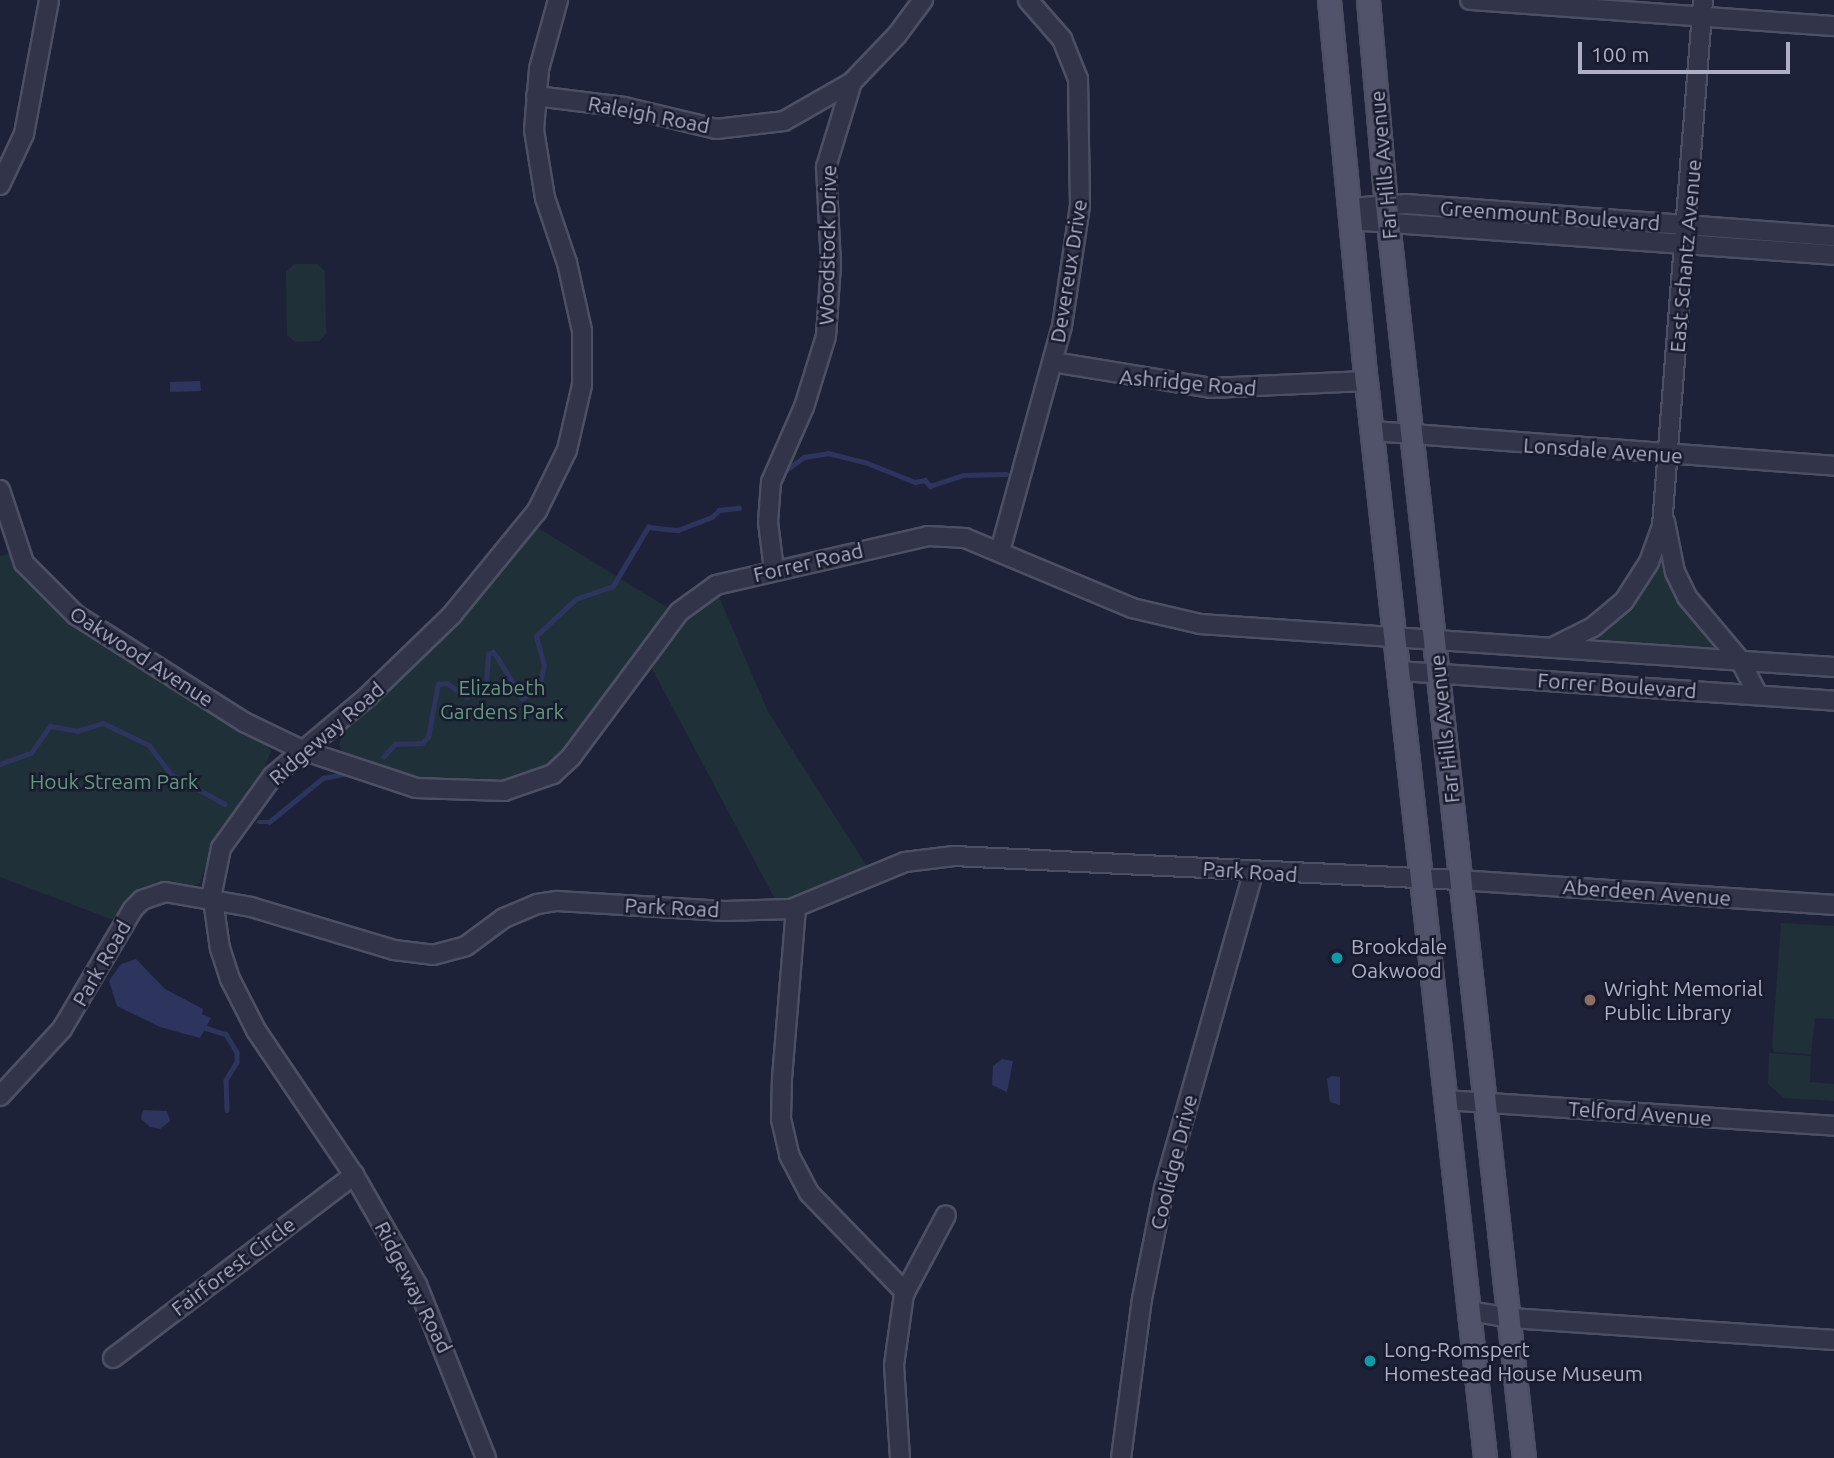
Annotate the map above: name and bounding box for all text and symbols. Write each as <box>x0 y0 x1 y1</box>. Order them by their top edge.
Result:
scale bar <box>1582 28 1794 72</box>
text: 100 m <box>1591 42 1649 66</box>
street label: Raleigh Road <box>586 90 712 138</box>
street label: Far Hills Avenue <box>1364 90 1402 240</box>
street label: East Schantz Avenue <box>1664 158 1706 354</box>
street label: Woodstock Drive <box>813 165 841 325</box>
street label: Greenmount Boulevard <box>1439 195 1661 235</box>
street label: Devereux Drive <box>1044 198 1092 344</box>
street label: Ashridge Road <box>1119 363 1257 401</box>
street label: Lonsdale Avenue <box>1522 432 1684 468</box>
street label: Forrer Road <box>751 537 865 587</box>
street label: Oakwood Avenue <box>65 600 219 712</box>
street label: Far Hills Avenue <box>1424 653 1464 805</box>
street label: Forrer Boulevard <box>1537 667 1697 703</box>
park label: Elizabeth Gardens Park <box>440 674 564 724</box>
street label: Ridgeway Road <box>263 676 389 790</box>
park label: Houk Stream Park <box>30 768 198 794</box>
street label: Park Road <box>1202 855 1298 887</box>
street label: Aberdeen Avenue <box>1562 874 1732 910</box>
street label: Park Road <box>624 892 720 922</box>
street label: Park Road <box>66 916 136 1010</box>
place label: Brookdale Oakwood <box>1351 933 1447 983</box>
marker: Brookdale Oakwood <box>1329 950 1345 966</box>
place label: Wright Memorial Public Library <box>1604 975 1763 1025</box>
marker: Wright Memorial Public Library <box>1582 992 1598 1008</box>
street label: Coolidge Drive <box>1144 1092 1202 1232</box>
street label: Telford Avenue <box>1567 1095 1713 1131</box>
street label: Fairforest Circle <box>166 1211 300 1321</box>
street label: Ridgeway Road <box>370 1217 458 1357</box>
place label: Long-Romspert Homestead House Museum <box>1384 1336 1643 1386</box>
marker: Long-Romspert Homestead House Museum <box>1362 1353 1378 1369</box>

